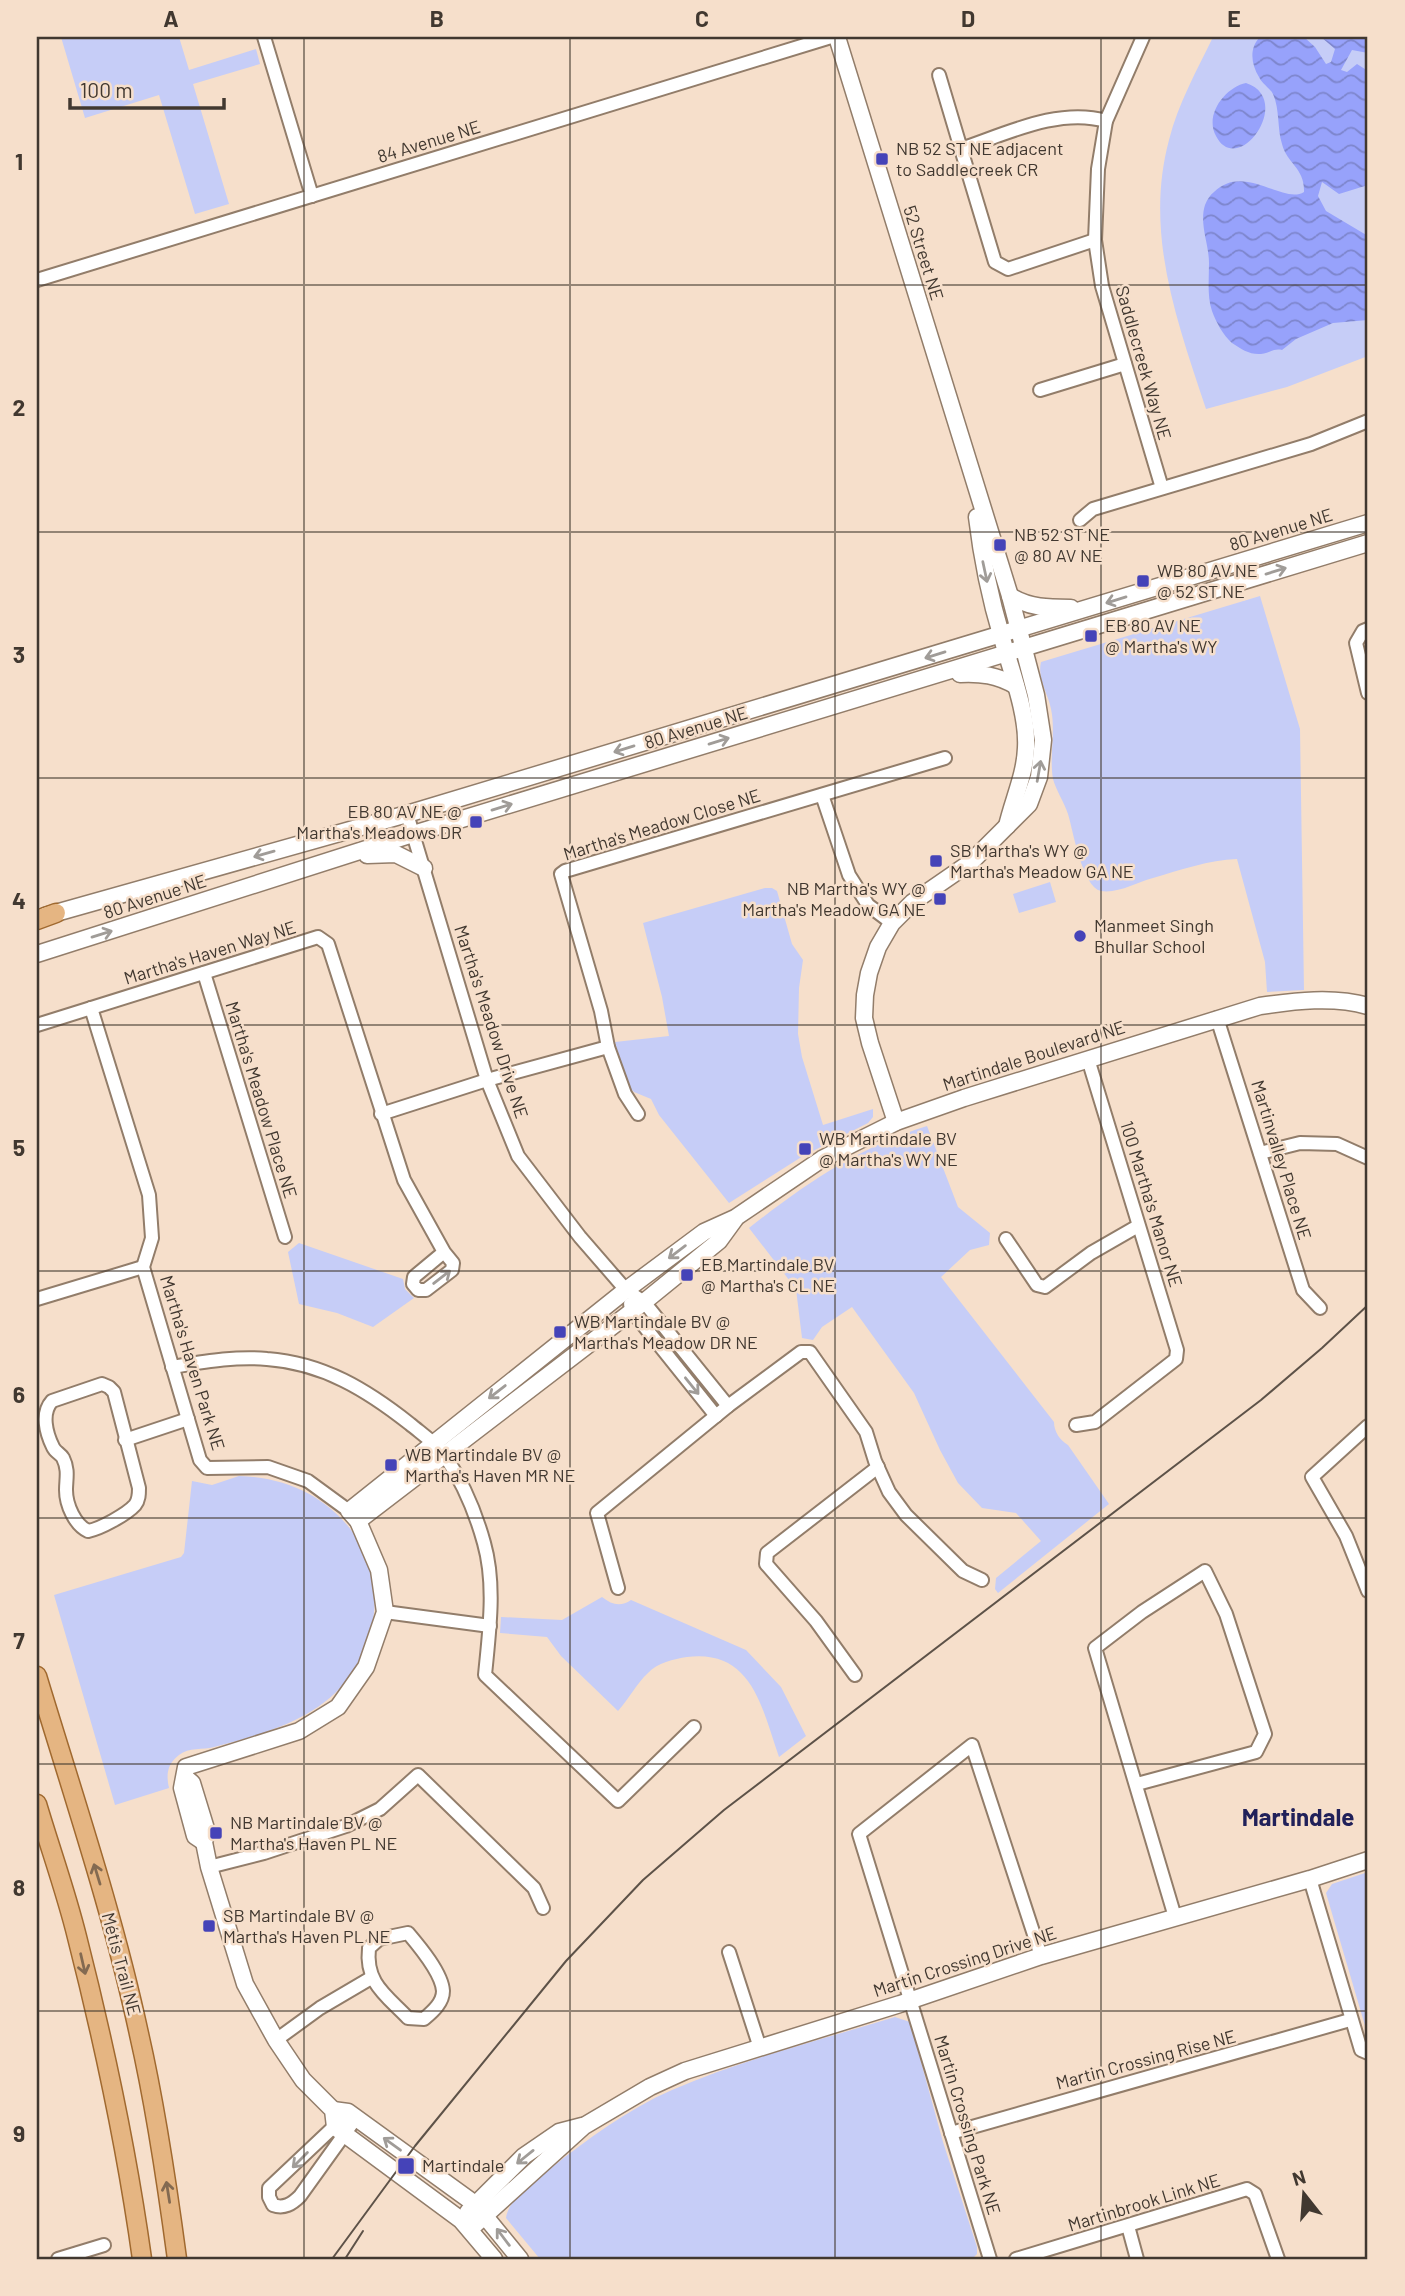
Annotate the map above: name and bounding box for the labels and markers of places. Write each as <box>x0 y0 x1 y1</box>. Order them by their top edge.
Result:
place label: NB 52 ST NE adjacent to Saddlecreek CR <box>896 137 1063 180</box>
marker: NB 52 ST NE adjacent to Saddlecreek CR <box>874 151 890 167</box>
place label: NB 52 ST NE @ 80 AV NE <box>1014 523 1110 566</box>
marker: NB 52 ST NE @ 80 AV NE <box>992 537 1008 553</box>
place label: WB 80 AV NE @ 52 ST NE <box>1157 559 1258 602</box>
marker: WB 80 AV NE @ 52 ST NE <box>1135 573 1151 589</box>
place label: EB 80 AV NE @ Martha's WY <box>1105 614 1217 657</box>
marker: EB 80 AV NE @ Martha's WY <box>1083 628 1099 644</box>
place label: EB 80 AV NE @ Martha's Meadows DR <box>296 800 462 843</box>
marker: EB 80 AV NE @ Martha's Meadows DR <box>468 814 484 830</box>
place label: SB Martha's WY @ Martha's Meadow GA NE <box>950 839 1134 882</box>
marker: SB Martha's WY @ Martha's Meadow GA NE <box>928 853 944 869</box>
place label: NB Martha's WY @ Martha's Meadow GA NE <box>742 877 926 920</box>
marker: NB Martha's WY @ Martha's Meadow GA NE <box>932 891 948 907</box>
place label: Manmeet Singh Bhullar School <box>1094 914 1214 957</box>
marker: Manmeet Singh Bhullar School <box>1072 928 1088 944</box>
place label: WB Martindale BV @ Martha's WY NE <box>819 1127 958 1170</box>
marker: WB Martindale BV @ Martha's WY NE <box>797 1141 813 1157</box>
place label: EB Martindale BV @ Martha's CL NE <box>701 1253 835 1296</box>
marker: EB Martindale BV @ Martha's CL NE <box>679 1267 695 1283</box>
place label: WB Martindale BV @ Martha's Meadow DR NE <box>574 1310 758 1353</box>
marker: WB Martindale BV @ Martha's Meadow DR NE <box>552 1324 568 1340</box>
place label: WB Martindale BV @ Martha's Haven MR NE <box>405 1443 575 1486</box>
marker: WB Martindale BV @ Martha's Haven MR NE <box>383 1457 399 1473</box>
place label: NB Martindale BV @ Martha's Haven PL NE <box>230 1811 397 1854</box>
marker: NB Martindale BV @ Martha's Haven PL NE <box>208 1825 224 1841</box>
place label: SB Martindale BV @ Martha's Haven PL NE <box>223 1904 390 1947</box>
marker: SB Martindale BV @ Martha's Haven PL NE <box>201 1918 217 1934</box>
place label: Martindale <box>422 2154 504 2176</box>
marker: Martindale <box>396 2156 416 2176</box>

